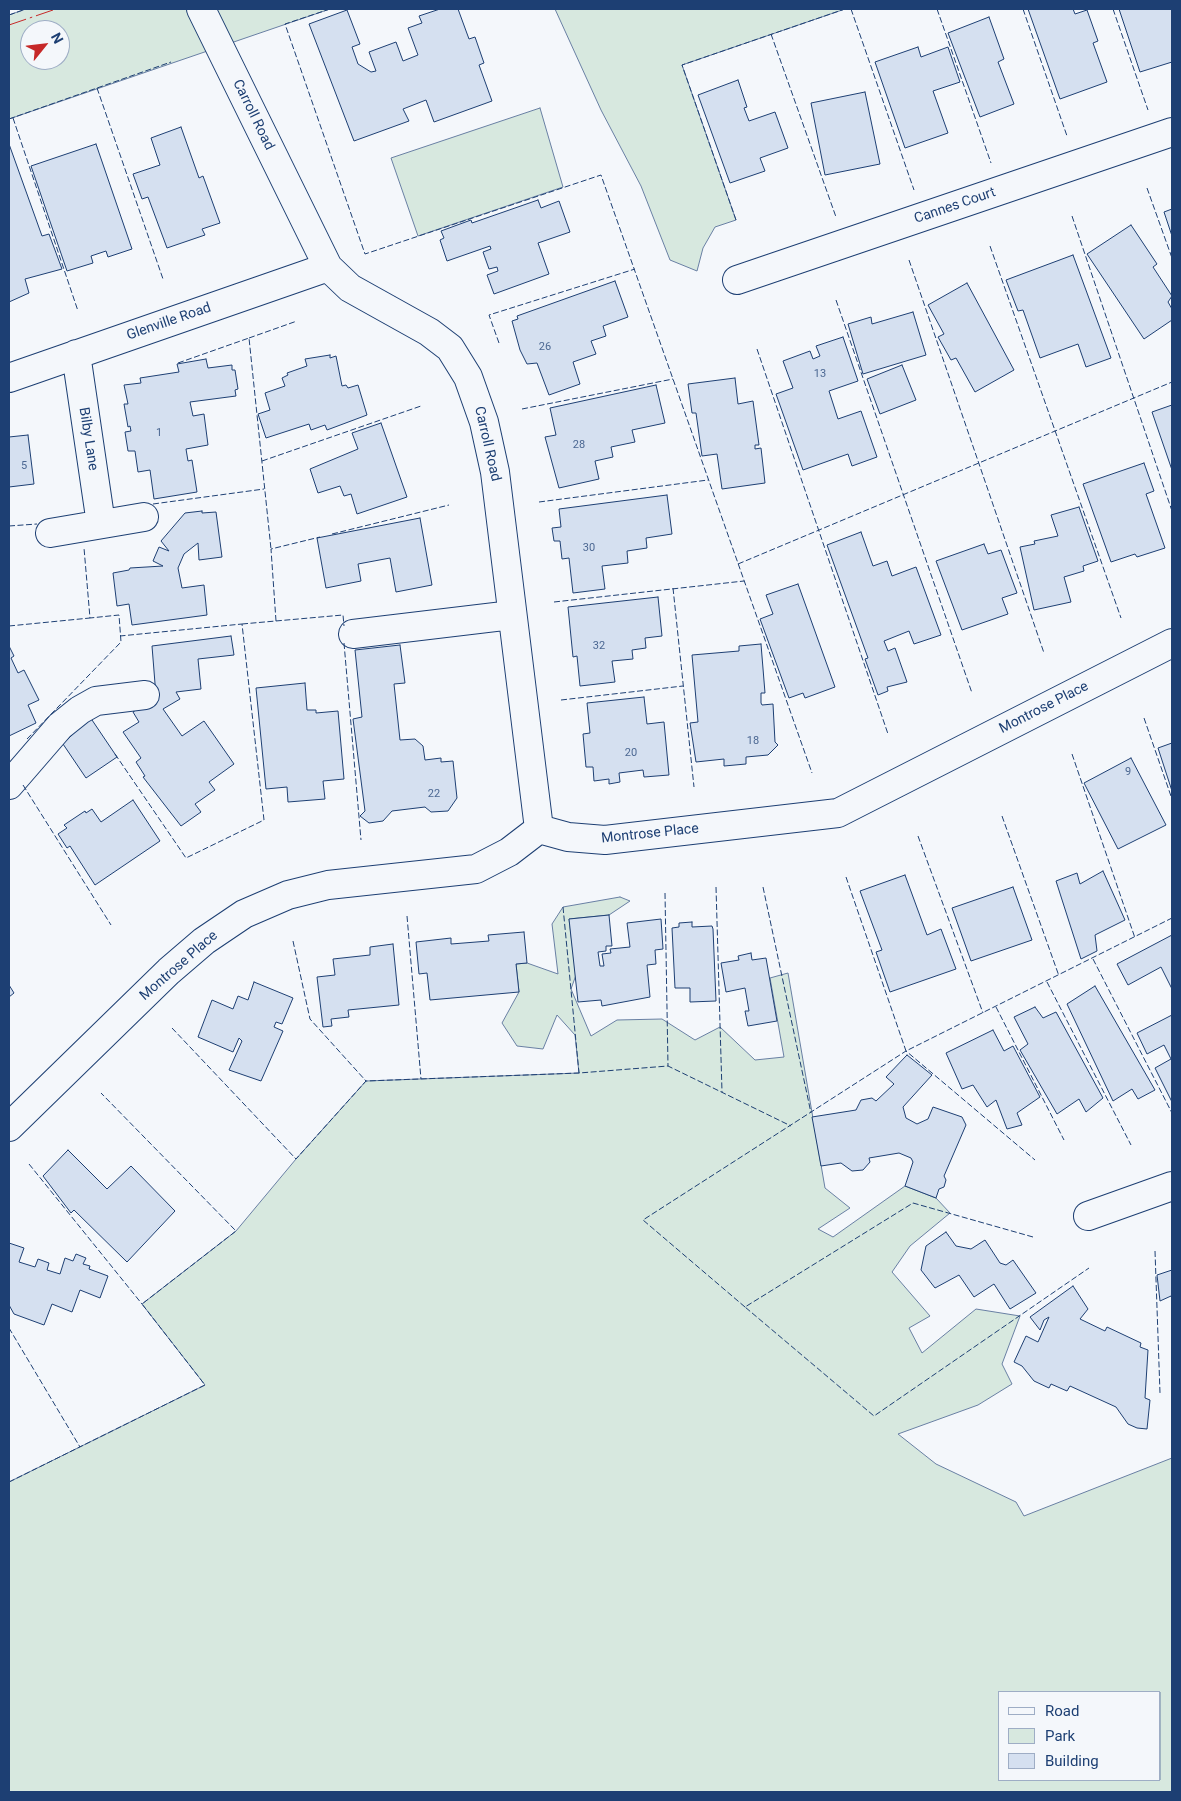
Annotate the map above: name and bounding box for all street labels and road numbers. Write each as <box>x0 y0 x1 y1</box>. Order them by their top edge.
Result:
street label: Carroll Road <box>229 77 277 153</box>
street label: Cannes Court <box>912 184 998 228</box>
street label: Glenville Road <box>125 300 213 344</box>
street label: Carroll Road <box>470 405 504 483</box>
street label: Bilby Lane <box>75 406 101 472</box>
street label: Montrose Place <box>997 678 1091 738</box>
street label: Montrose Place <box>600 821 700 847</box>
street label: Montrose Place <box>137 928 221 1004</box>

